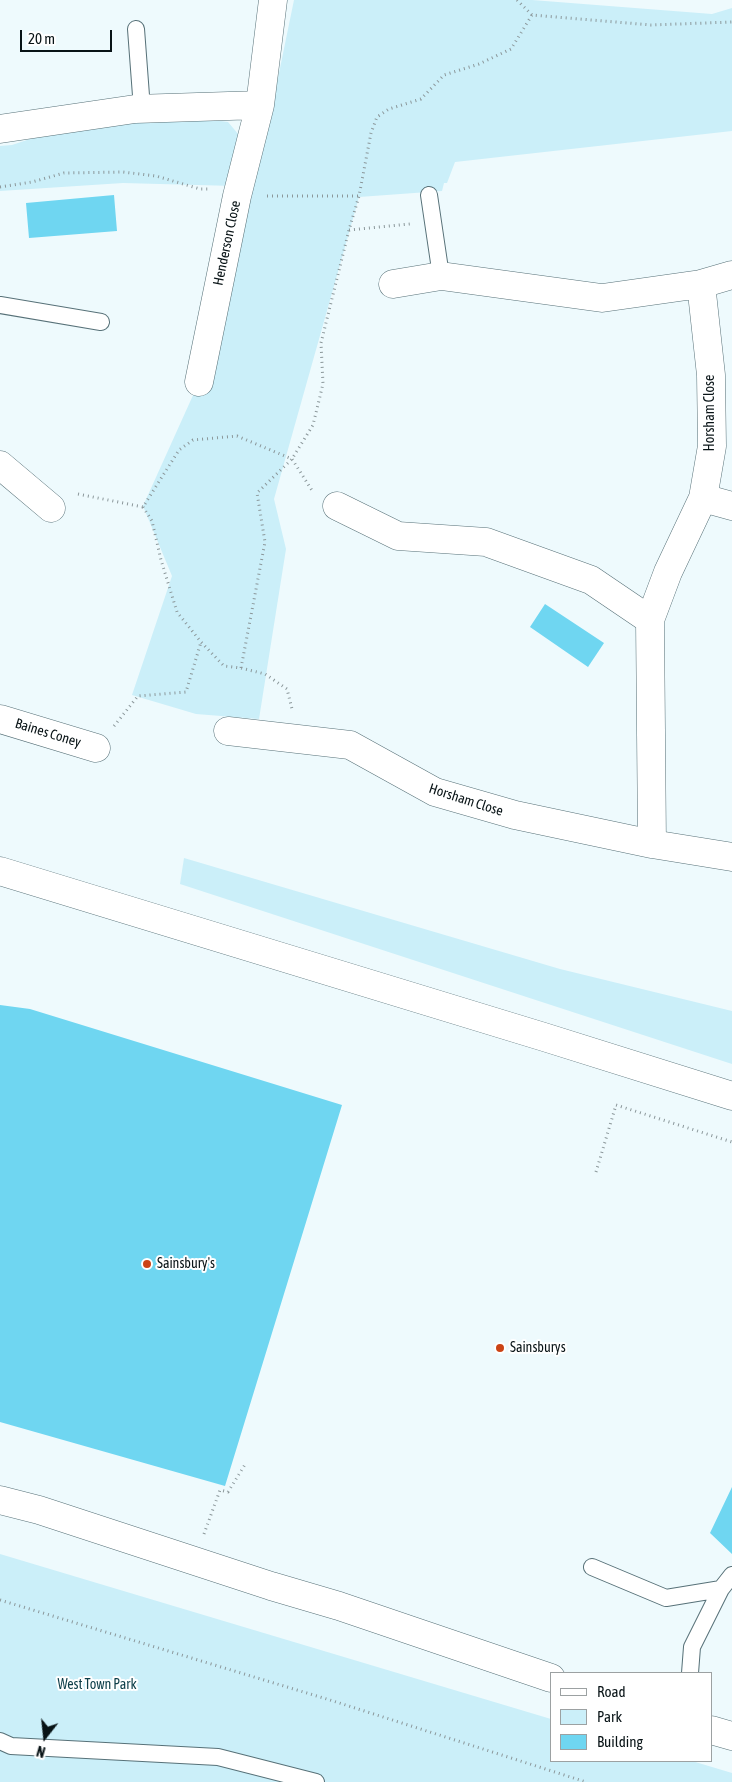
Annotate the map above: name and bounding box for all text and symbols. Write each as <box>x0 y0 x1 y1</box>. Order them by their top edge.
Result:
scale bar <box>22 20 115 52</box>
text: 20 m <box>28 30 55 47</box>
street label: Henderson Close <box>210 199 244 287</box>
street label: Horsham Close <box>702 375 718 451</box>
street label: Baines Coney <box>13 715 83 751</box>
street label: Horsham Close <box>427 780 505 820</box>
place label: Sainsbury's <box>157 1256 215 1272</box>
marker: Sainsbury's <box>141 1258 153 1270</box>
place label: Sainsburys <box>510 1340 566 1356</box>
marker: Sainsburys <box>494 1342 506 1354</box>
legend <box>550 1672 712 1762</box>
park label: West Town Park <box>57 1677 137 1693</box>
text: Road <box>597 1683 626 1700</box>
text: Park <box>597 1708 622 1725</box>
north arrow <box>20 1712 70 1762</box>
text: Building <box>597 1733 643 1750</box>
text: N <box>35 1743 47 1760</box>

